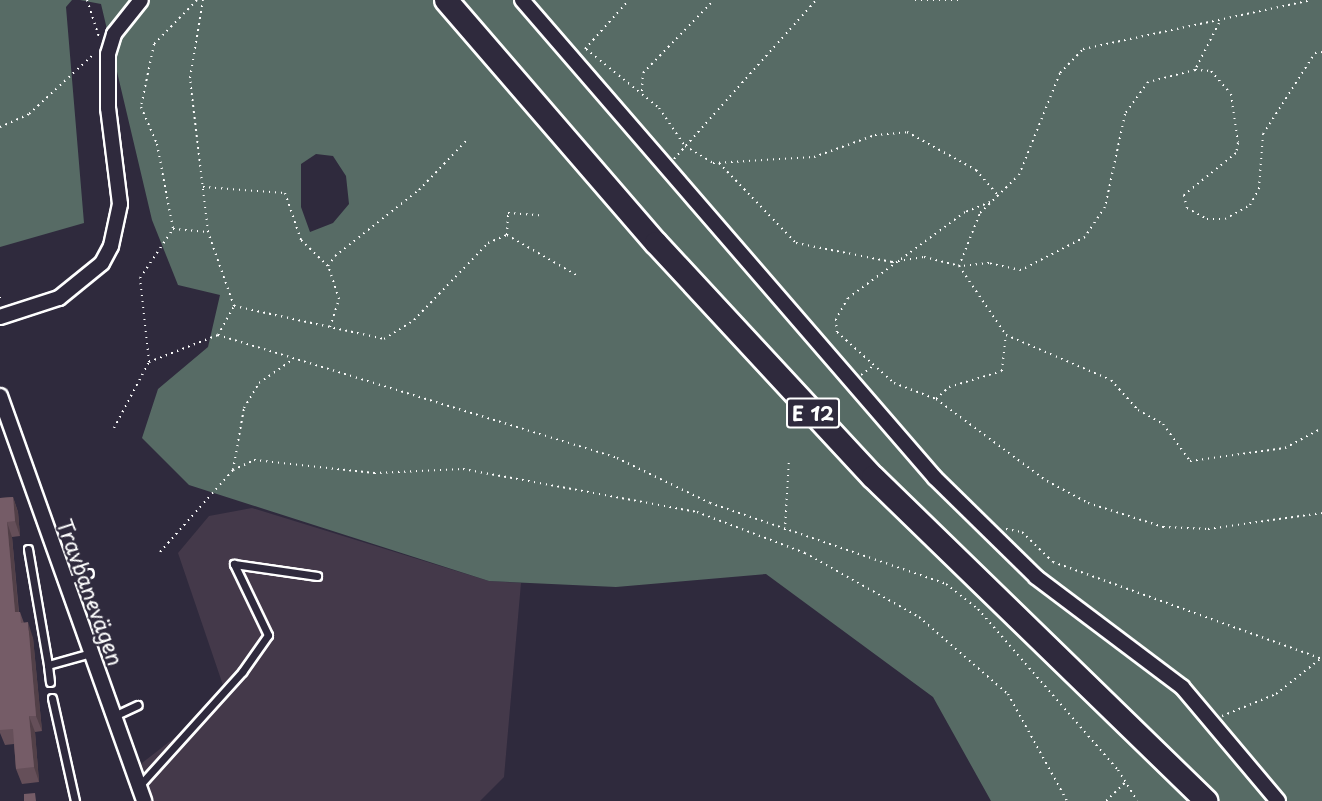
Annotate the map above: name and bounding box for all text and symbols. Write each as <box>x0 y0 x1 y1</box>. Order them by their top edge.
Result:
road number: E 12 <box>784 396 842 430</box>
street label: Travbanevägen <box>53 515 129 669</box>

